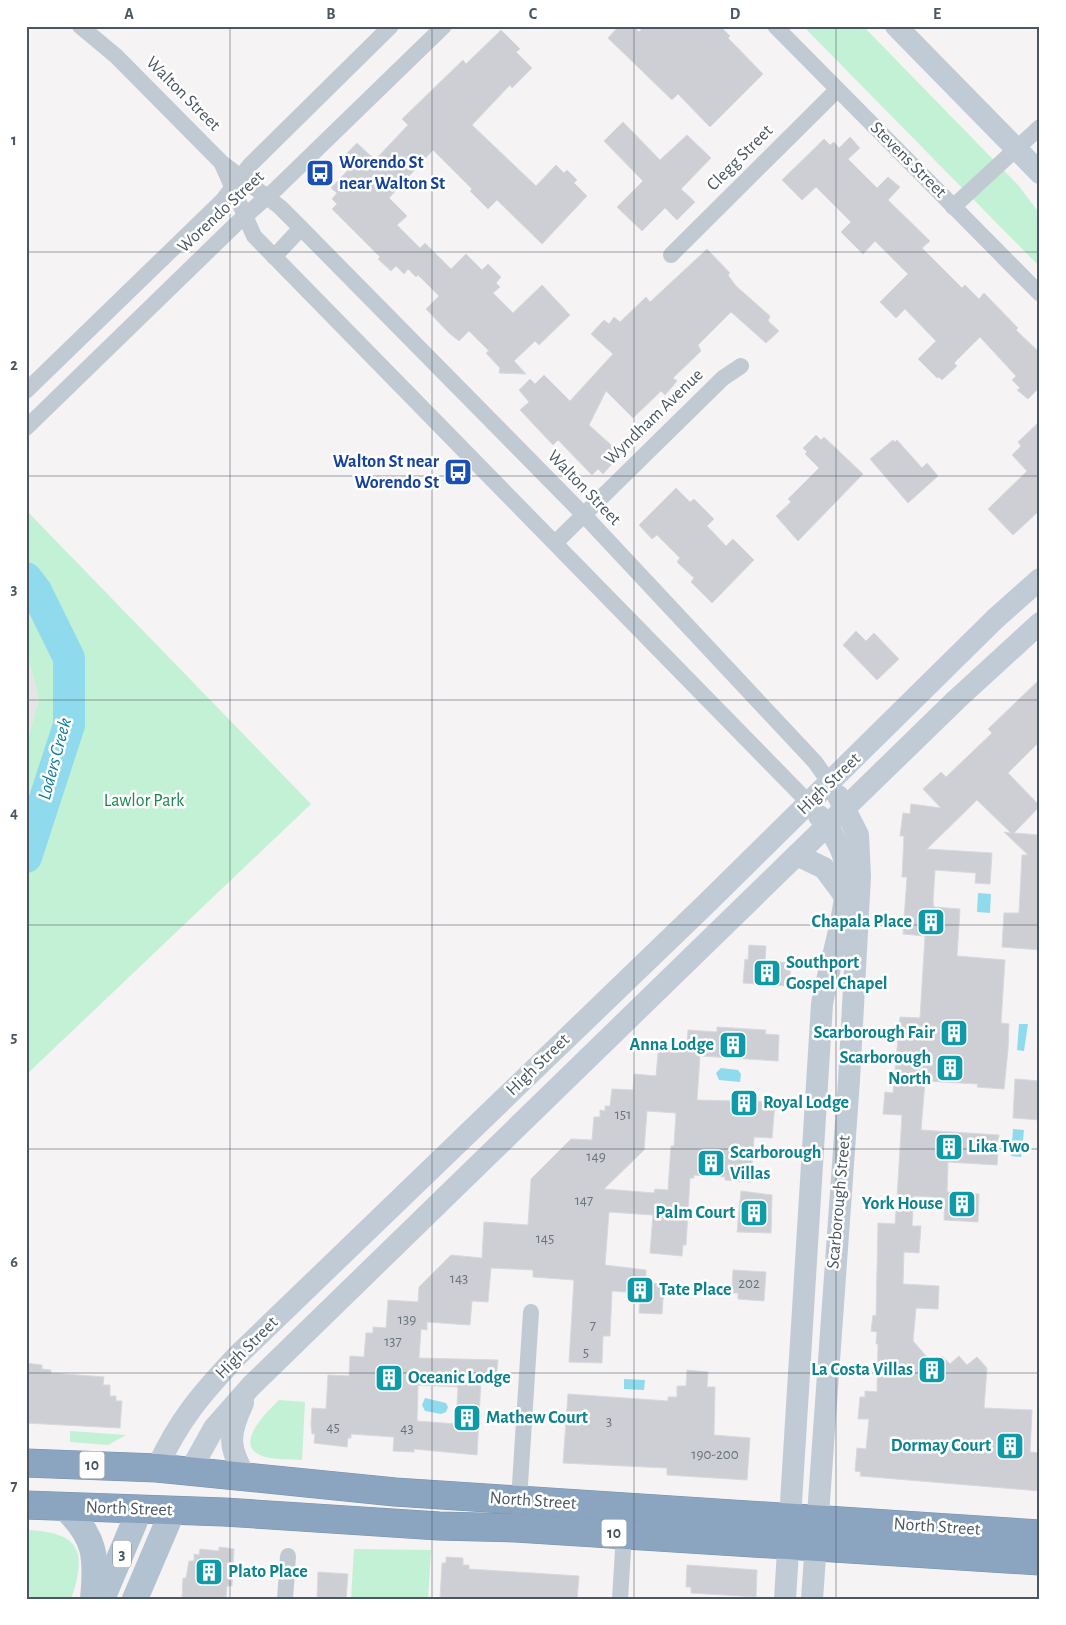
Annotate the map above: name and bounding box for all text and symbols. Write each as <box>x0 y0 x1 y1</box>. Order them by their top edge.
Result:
text: A <box>124 6 134 22</box>
text: B <box>326 6 336 22</box>
text: C <box>529 6 538 22</box>
text: D <box>730 6 741 22</box>
text: E <box>933 6 941 22</box>
street label: Walton Street <box>142 53 224 135</box>
street label: Stevens Street <box>867 119 950 202</box>
street label: Clegg Street <box>704 121 777 194</box>
text: 1 <box>11 132 17 148</box>
place label: Worendo St near Walton St <box>339 154 445 193</box>
bus stop icon: Worendo St near Walton St <box>305 158 335 188</box>
street label: Worendo Street <box>174 167 268 256</box>
text: 2 <box>10 357 18 373</box>
street label: Wyndham Avenue <box>601 366 707 468</box>
street label: Walton Street <box>544 447 624 529</box>
place label: Walton St near Worendo St <box>333 453 440 492</box>
bus stop icon: Walton St near Worendo St <box>443 457 473 487</box>
text: 3 <box>11 581 18 597</box>
water label: Loders Creek <box>35 716 75 802</box>
street label: High Street <box>794 750 864 818</box>
park label: Lawlor Park <box>104 792 185 810</box>
text: 4 <box>10 805 18 821</box>
building icon: Chapala Place <box>916 907 946 937</box>
place label: Chapala Place <box>812 913 912 931</box>
place label: Southport Gospel Chapel <box>786 954 888 993</box>
building icon: Southport Gospel Chapel <box>752 958 782 988</box>
building icon: Scarborough Fair <box>939 1018 969 1048</box>
place label: Scarborough Fair <box>813 1024 936 1042</box>
text: 5 <box>11 1029 18 1045</box>
building icon: Anna Lodge <box>718 1030 748 1060</box>
street label: High Street <box>503 1031 573 1099</box>
place label: Anna Lodge <box>630 1036 714 1054</box>
place label: Scarborough North <box>840 1049 931 1088</box>
building icon: Scarborough North <box>935 1053 965 1083</box>
building icon: Royal Lodge <box>729 1088 759 1118</box>
place label: Royal Lodge <box>763 1094 849 1112</box>
house number: 151 <box>615 1107 631 1122</box>
building icon: Lika Two <box>934 1132 964 1162</box>
street label: Scarborough Street <box>824 1134 854 1270</box>
place label: Lika Two <box>968 1138 1030 1156</box>
place label: Scarborough Villas <box>730 1144 821 1183</box>
building icon: Scarborough Villas <box>696 1148 726 1178</box>
house number: 149 <box>586 1149 606 1164</box>
building icon: York House <box>947 1189 977 1219</box>
house number: 147 <box>575 1193 593 1208</box>
place label: York House <box>862 1195 943 1213</box>
building icon: Palm Court <box>739 1198 769 1228</box>
place label: Palm Court <box>655 1204 735 1222</box>
house number: 145 <box>536 1231 554 1246</box>
text: 6 <box>10 1254 18 1270</box>
house number: 143 <box>450 1271 468 1286</box>
building icon: Tate Place <box>625 1275 655 1305</box>
house number: 202 <box>738 1276 760 1291</box>
place label: Tate Place <box>659 1281 732 1299</box>
house number: 139 <box>398 1312 416 1327</box>
street label: High Street <box>212 1313 282 1383</box>
house number: 7 <box>590 1318 596 1333</box>
house number: 137 <box>384 1334 402 1349</box>
house number: 5 <box>583 1345 589 1360</box>
building icon: La Costa Villas <box>917 1355 947 1385</box>
place label: La Costa Villas <box>811 1361 913 1379</box>
building icon: Oceanic Lodge <box>374 1363 404 1393</box>
place label: Oceanic Lodge <box>408 1369 511 1387</box>
building icon: Mathew Court <box>452 1403 482 1433</box>
place label: Mathew Court <box>486 1409 588 1427</box>
house number: 3 <box>606 1414 612 1429</box>
house number: 45 <box>326 1420 340 1435</box>
house number: 43 <box>400 1421 414 1436</box>
building icon: Dormay Court <box>995 1431 1025 1461</box>
place label: Dormay Court <box>891 1437 991 1455</box>
house number: 190-200 <box>691 1447 739 1462</box>
road number: 10 <box>80 1452 104 1478</box>
text: 7 <box>11 1478 18 1494</box>
street label: North Street <box>489 1489 577 1513</box>
street label: North Street <box>85 1498 173 1520</box>
street label: North Street <box>893 1515 981 1539</box>
road number: 10 <box>602 1520 626 1546</box>
road number: 3 <box>113 1540 131 1568</box>
building icon: Plato Place <box>194 1557 224 1587</box>
place label: Plato Place <box>228 1563 308 1581</box>

